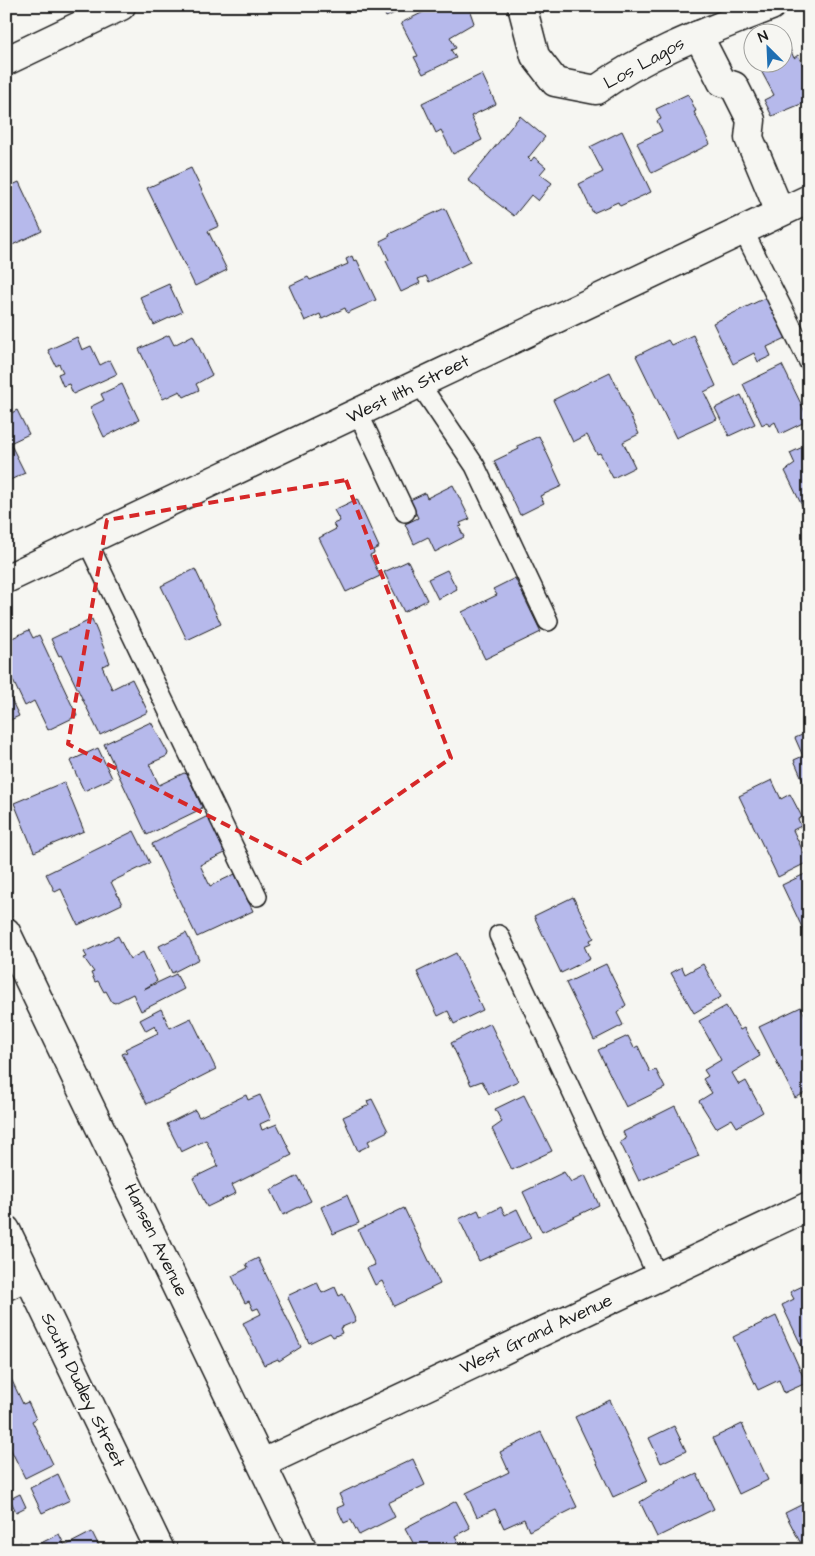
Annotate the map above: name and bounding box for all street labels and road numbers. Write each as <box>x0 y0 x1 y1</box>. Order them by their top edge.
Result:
street label: Los Lagos <box>599 31 689 96</box>
street label: West 11th Street <box>342 348 474 430</box>
street label: Hansen Avenue <box>118 1179 194 1301</box>
street label: West Grand Avenue <box>456 1288 617 1380</box>
street label: South Dudley Street <box>34 1308 132 1473</box>

